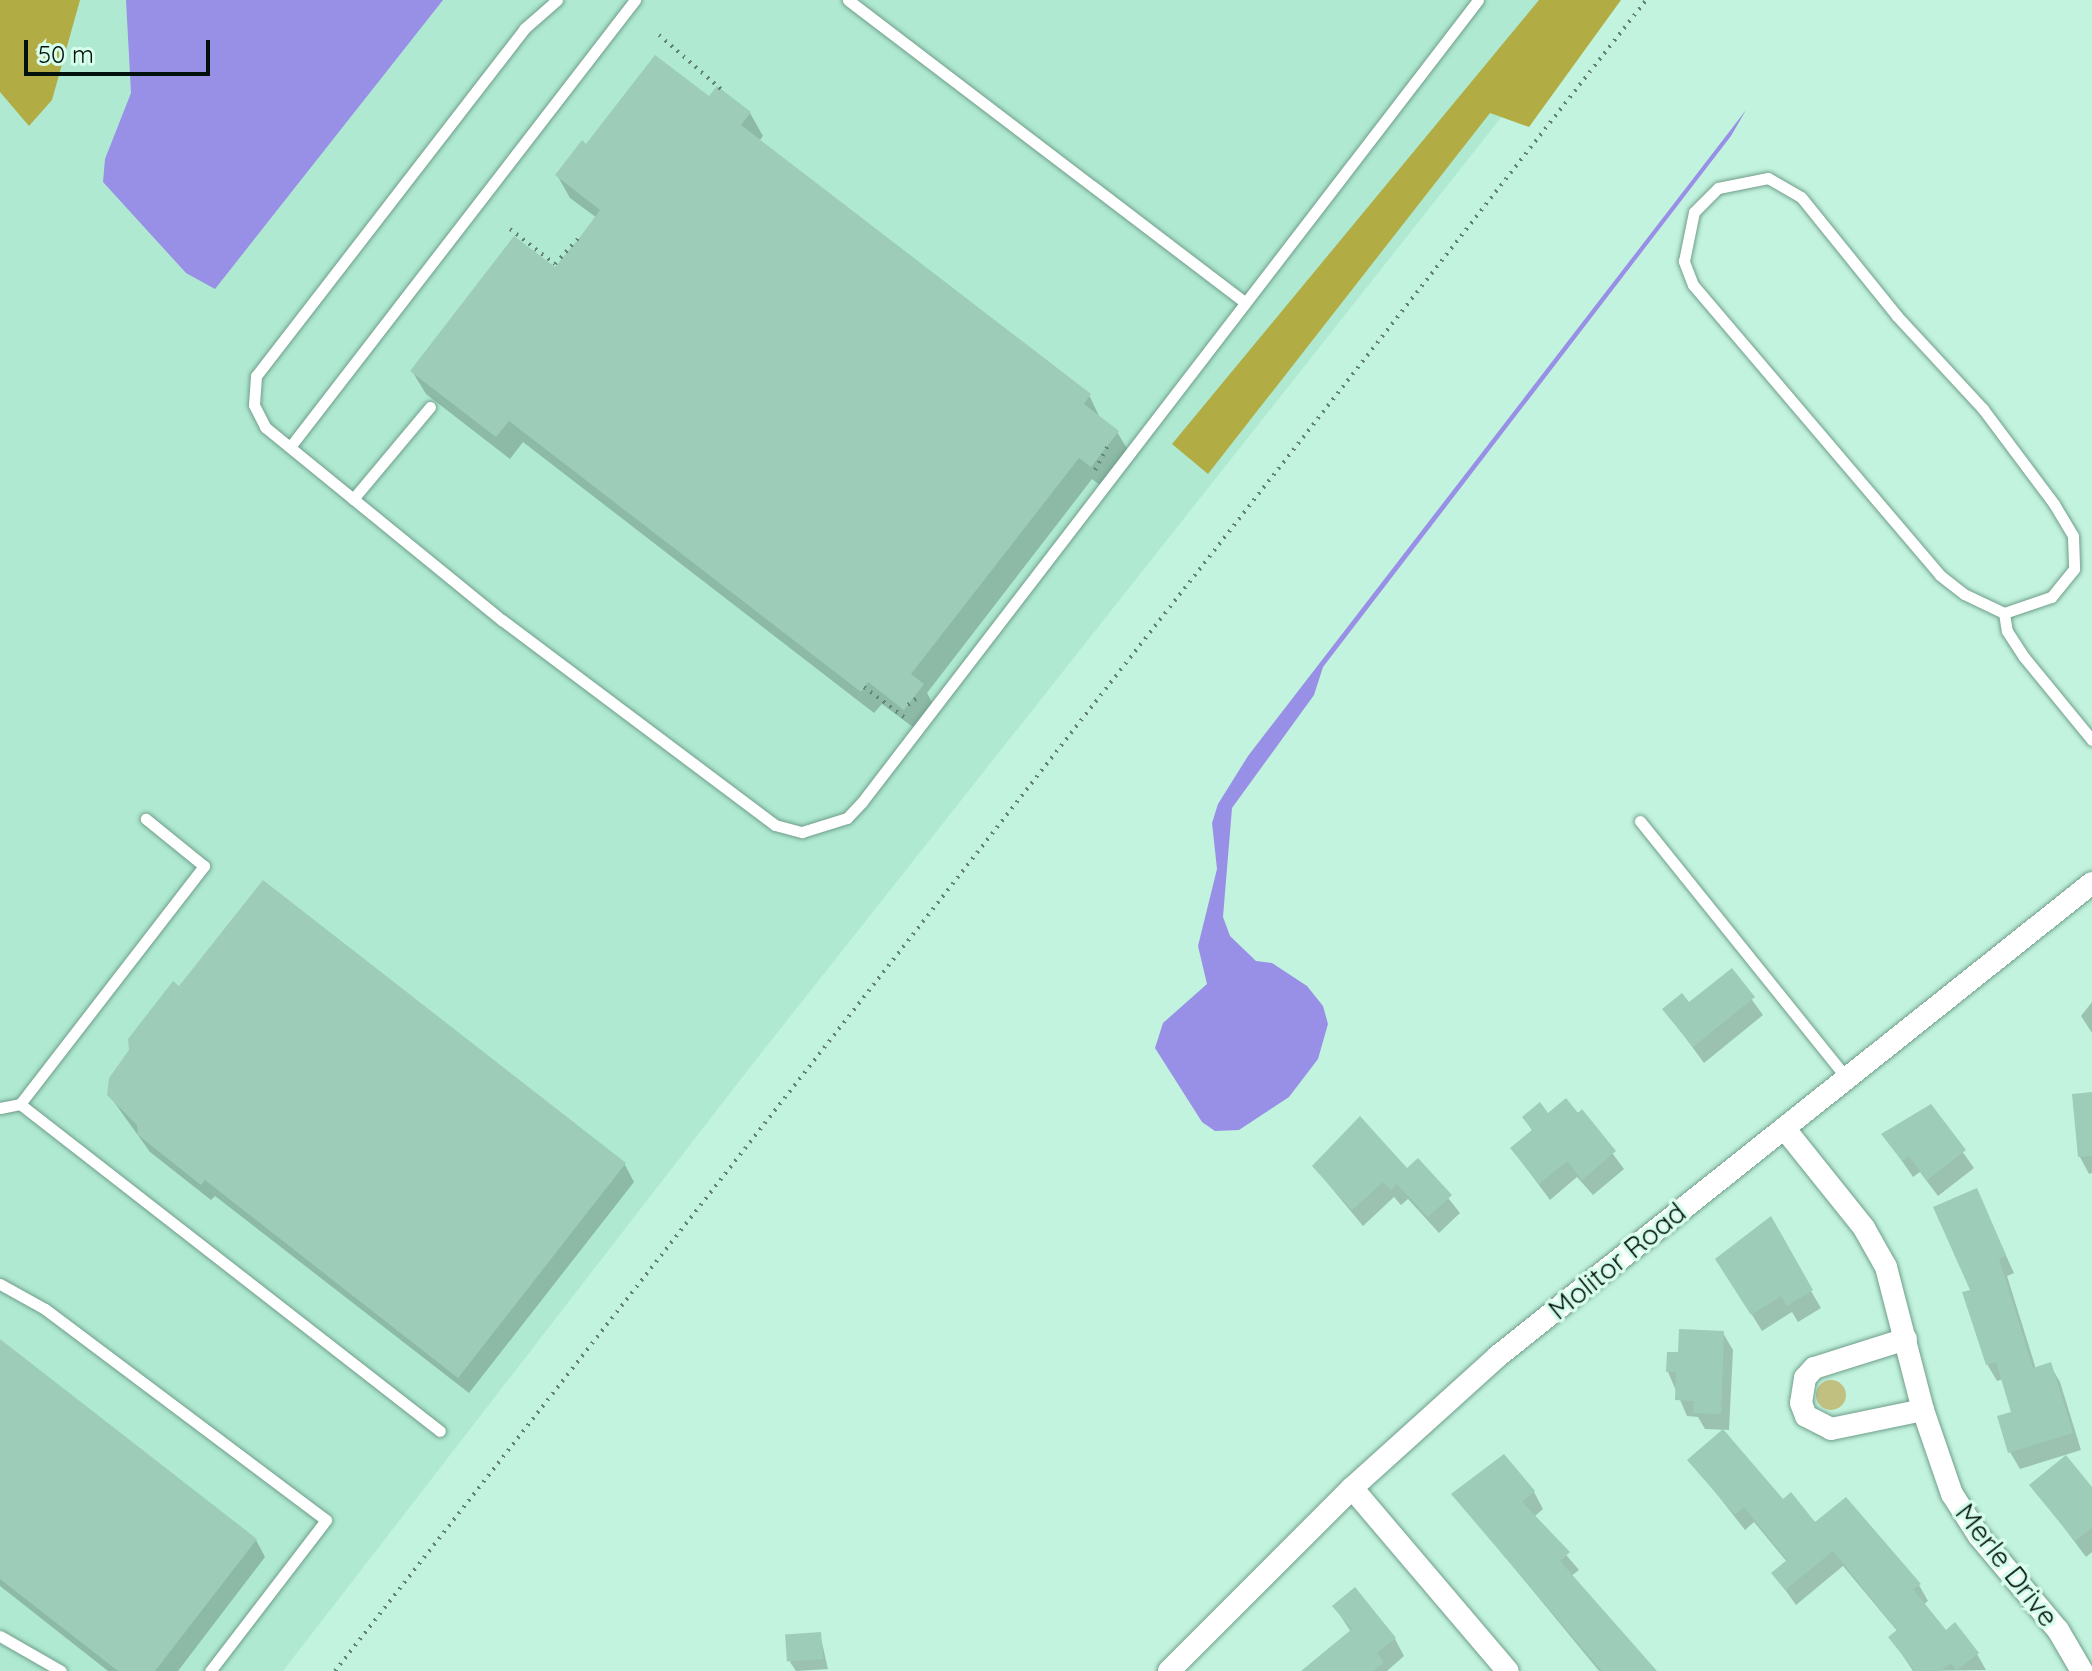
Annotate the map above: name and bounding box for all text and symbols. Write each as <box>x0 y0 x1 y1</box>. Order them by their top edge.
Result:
scale bar <box>28 24 214 74</box>
text: 50 m <box>38 39 94 69</box>
street label: Molitor Road <box>1542 1196 1692 1326</box>
street label: Merle Drive <box>1949 1497 2065 1633</box>

